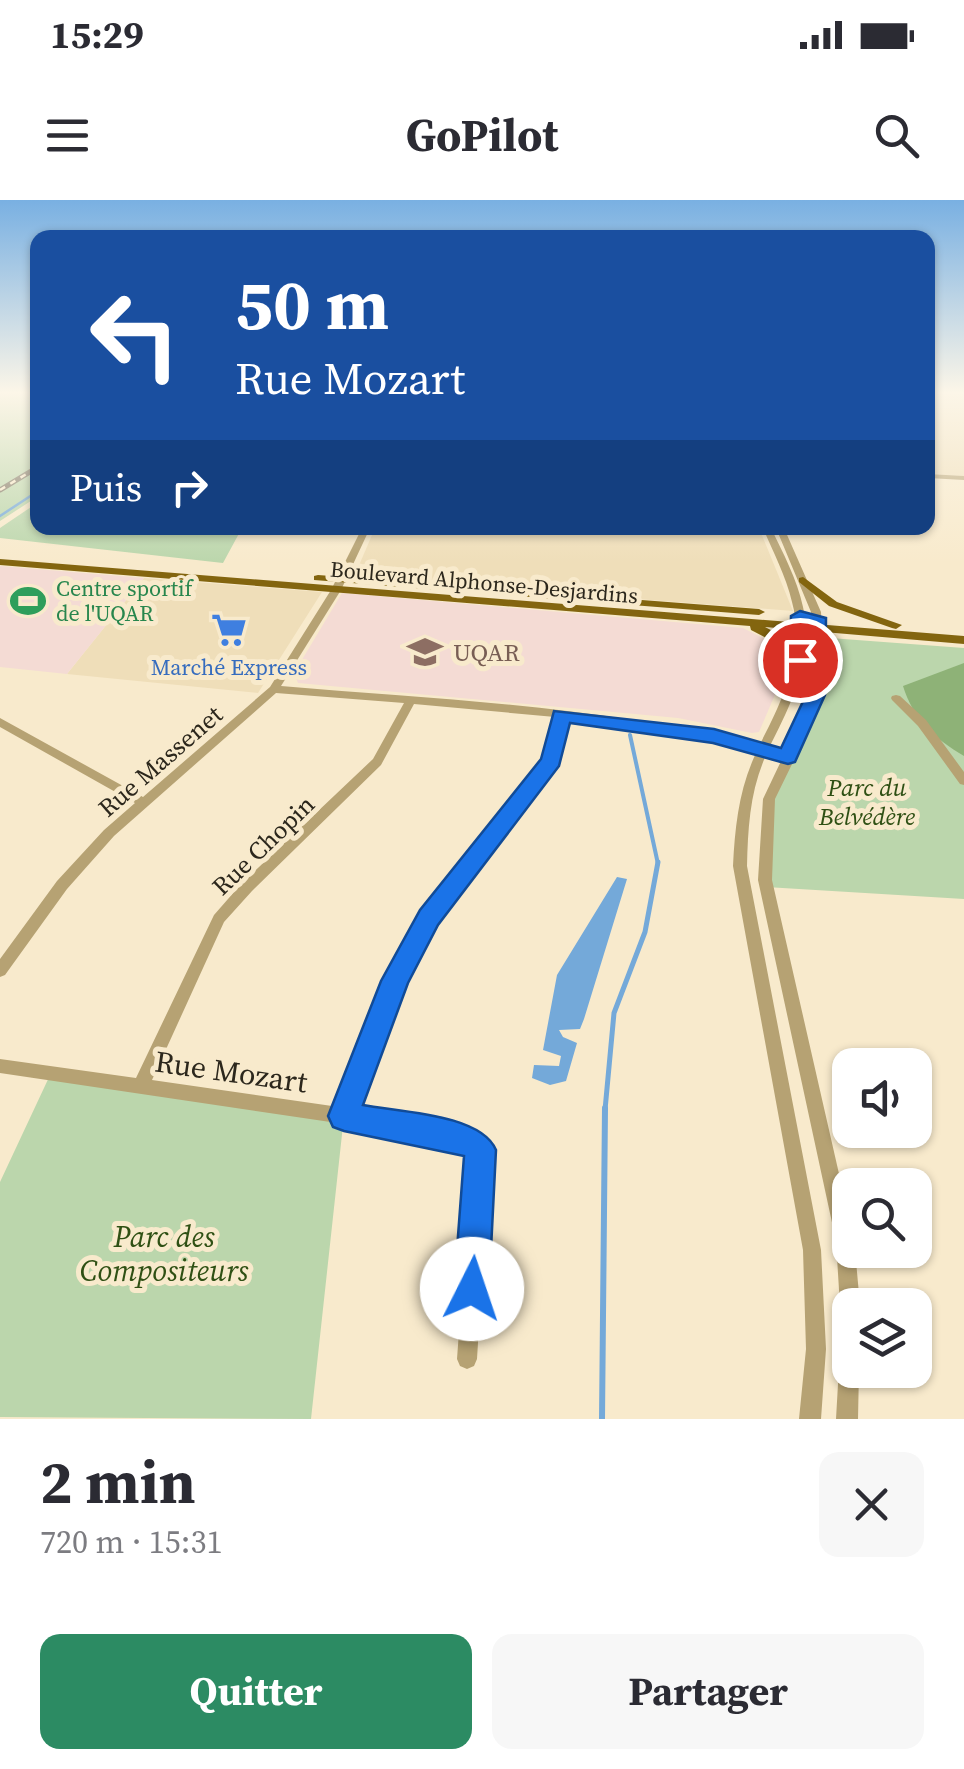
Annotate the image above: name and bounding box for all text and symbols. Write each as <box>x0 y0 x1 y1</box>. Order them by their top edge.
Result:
text: 15:29 <box>50 9 144 61</box>
text: GoPilot <box>406 104 558 166</box>
icon: menu <box>40 108 95 163</box>
icon: search <box>869 108 924 163</box>
text: 50 m <box>235 256 389 352</box>
icon: left <box>70 270 200 400</box>
text: Rue Mozart <box>235 347 465 409</box>
icon: right <box>162 460 217 515</box>
text: Puis <box>70 462 142 514</box>
street label: Boulevard Alphonse-Desjardins <box>329 554 639 610</box>
place label: Centre sportif de l'UQAR <box>56 573 195 628</box>
sports icon: Centre sportif de l'UQAR <box>9 582 47 620</box>
supermarket icon: Marché Express <box>210 611 248 649</box>
pin <box>758 618 843 703</box>
school or university icon: UQAR <box>406 633 444 671</box>
icon: arrive <box>773 633 828 688</box>
place label: UQAR <box>453 635 520 669</box>
place label: Marché Express <box>151 652 307 682</box>
street label: Rue Massenet <box>91 697 230 824</box>
park label: Parc du Belvédère <box>818 770 915 833</box>
street label: Rue Chopin <box>204 787 322 903</box>
street label: Rue Mozart <box>152 1041 310 1103</box>
map controls <box>832 1048 932 1388</box>
button: sound <box>832 1048 932 1148</box>
button: search <box>832 1168 932 1268</box>
park label: Parc des Compositeurs <box>80 1216 248 1291</box>
position arrow <box>420 1237 524 1341</box>
button: layers <box>832 1288 932 1388</box>
text: 2 min <box>40 1441 196 1523</box>
button: close <box>819 1452 924 1557</box>
text: 720 m · 15:31 <box>40 1520 222 1564</box>
button: Quitter <box>40 1634 472 1749</box>
button: Partager <box>492 1634 924 1749</box>

